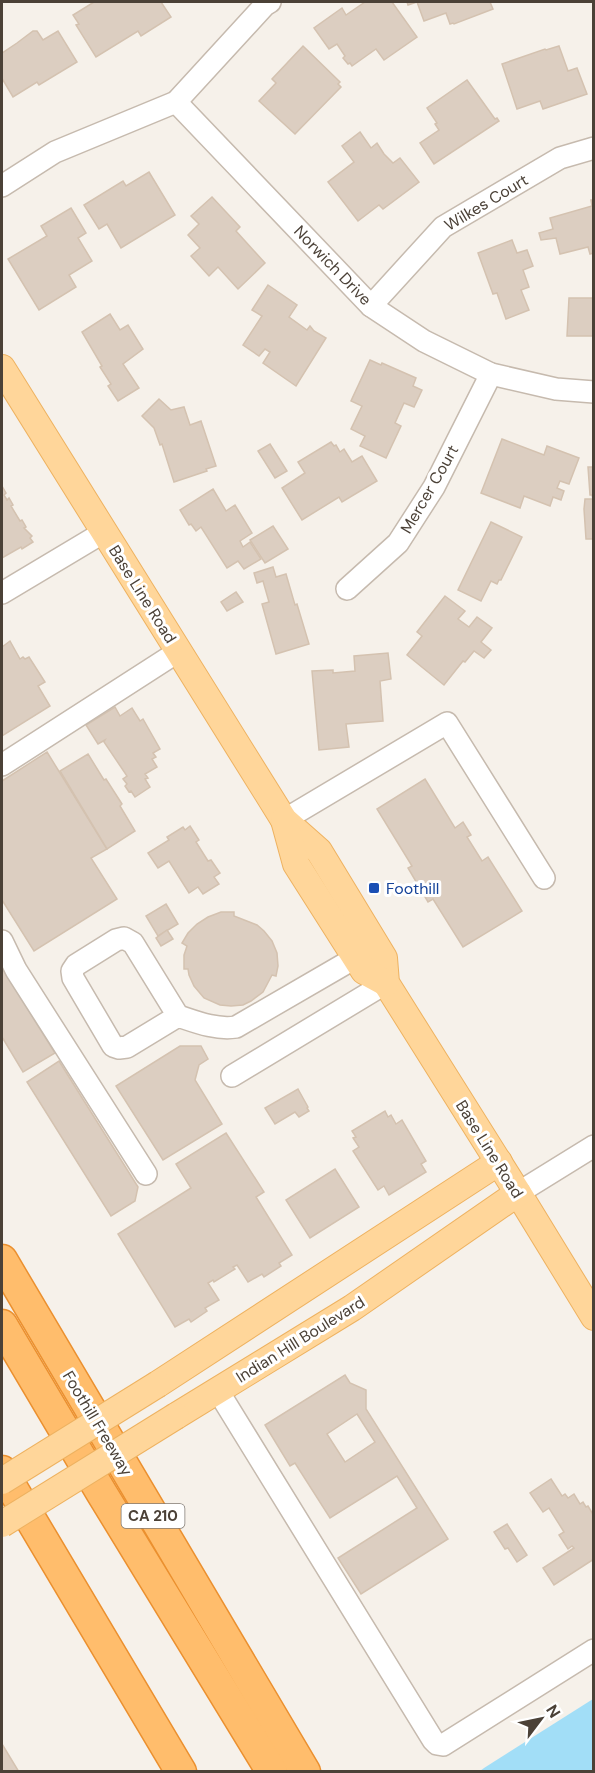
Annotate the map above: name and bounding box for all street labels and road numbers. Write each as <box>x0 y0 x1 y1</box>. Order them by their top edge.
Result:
street label: Wilkes Court <box>441 169 532 236</box>
street label: Norwich Drive <box>289 221 376 310</box>
street label: Mercer Court <box>396 441 463 537</box>
street label: Base Line Road <box>104 541 181 647</box>
street label: Base Line Road <box>451 1096 528 1202</box>
street label: Indian Hill Boulevard <box>232 1291 369 1388</box>
street label: Foothill Freeway <box>58 1367 137 1480</box>
road number: CA 210 <box>122 1504 184 1528</box>

